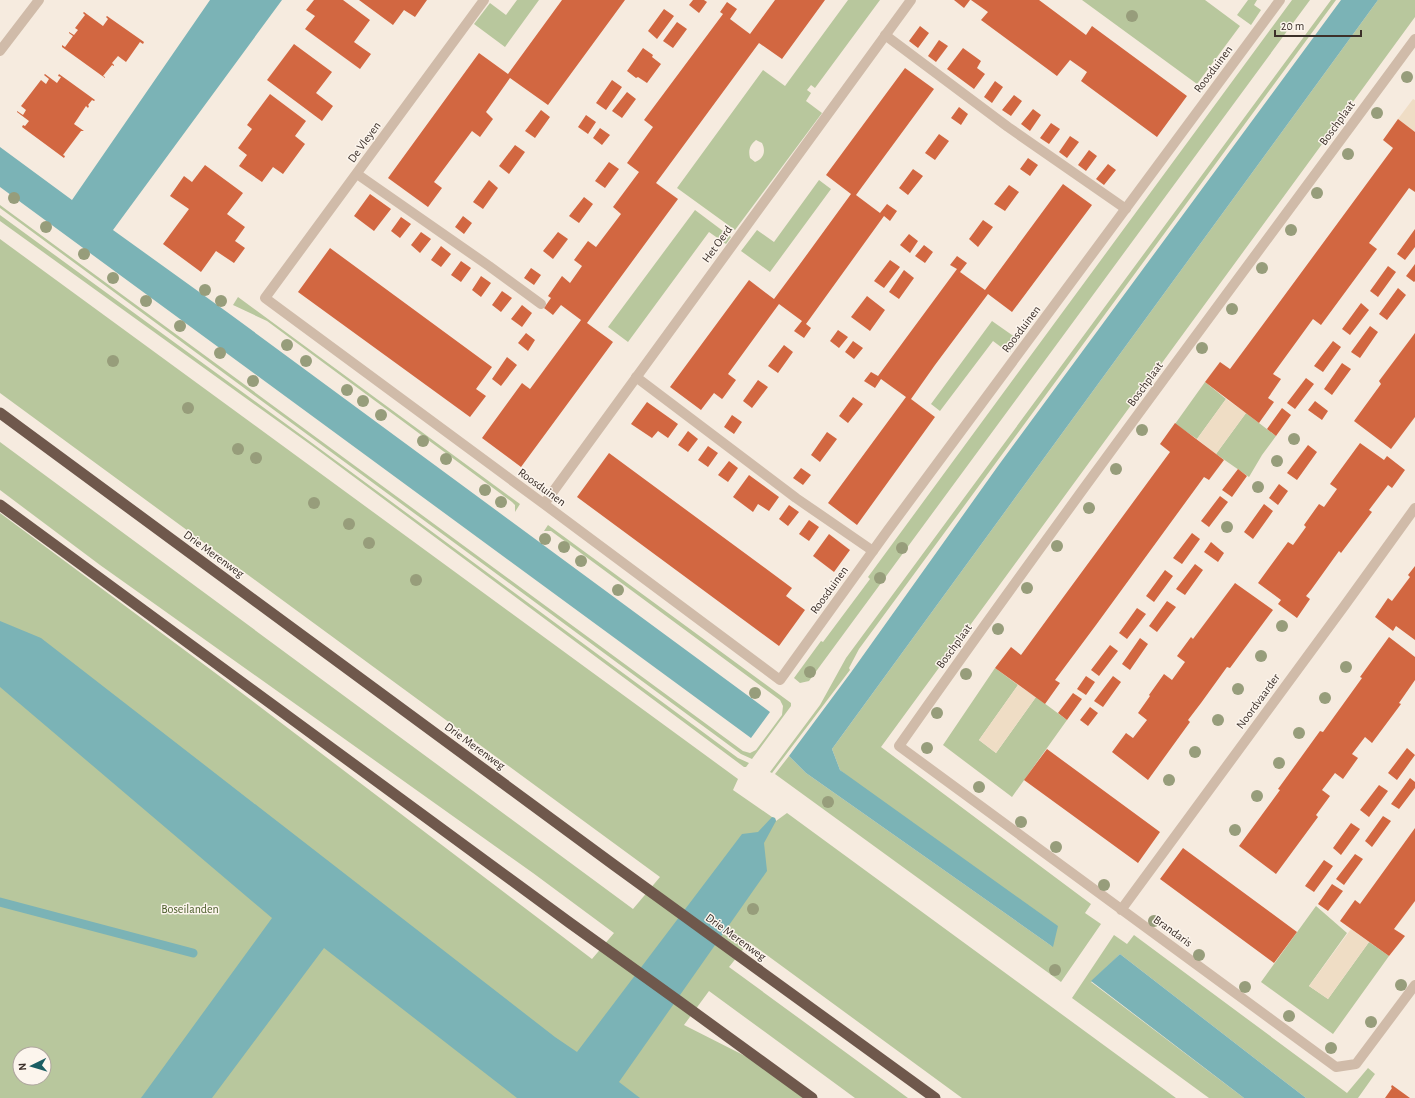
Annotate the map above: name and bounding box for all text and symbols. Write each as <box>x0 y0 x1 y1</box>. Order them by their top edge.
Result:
scale bar <box>1275 12 1361 38</box>
text: 20 m <box>1281 20 1304 32</box>
street label: Roosduinen <box>1191 43 1235 95</box>
street label: Boschplaat <box>1317 99 1357 147</box>
street label: De Vleyen <box>345 119 384 165</box>
street label: Het Oerd <box>700 223 734 265</box>
street label: Roosduinen <box>999 303 1043 355</box>
street label: Boschplaat <box>1125 360 1165 408</box>
street label: Roosduinen <box>516 466 568 508</box>
street label: Drie Merenweg <box>182 528 247 580</box>
street label: Roosduinen <box>808 564 850 616</box>
street label: Boschplaat <box>934 622 974 670</box>
street label: Noordvaarder <box>1234 671 1282 731</box>
street label: Drie Merenweg <box>443 720 508 772</box>
park label: Boseilanden <box>161 903 219 915</box>
street label: Drie Merenweg <box>704 911 769 963</box>
street label: Brandaris <box>1151 913 1195 949</box>
north arrow <box>12 1046 52 1086</box>
text: N <box>17 1063 28 1071</box>

